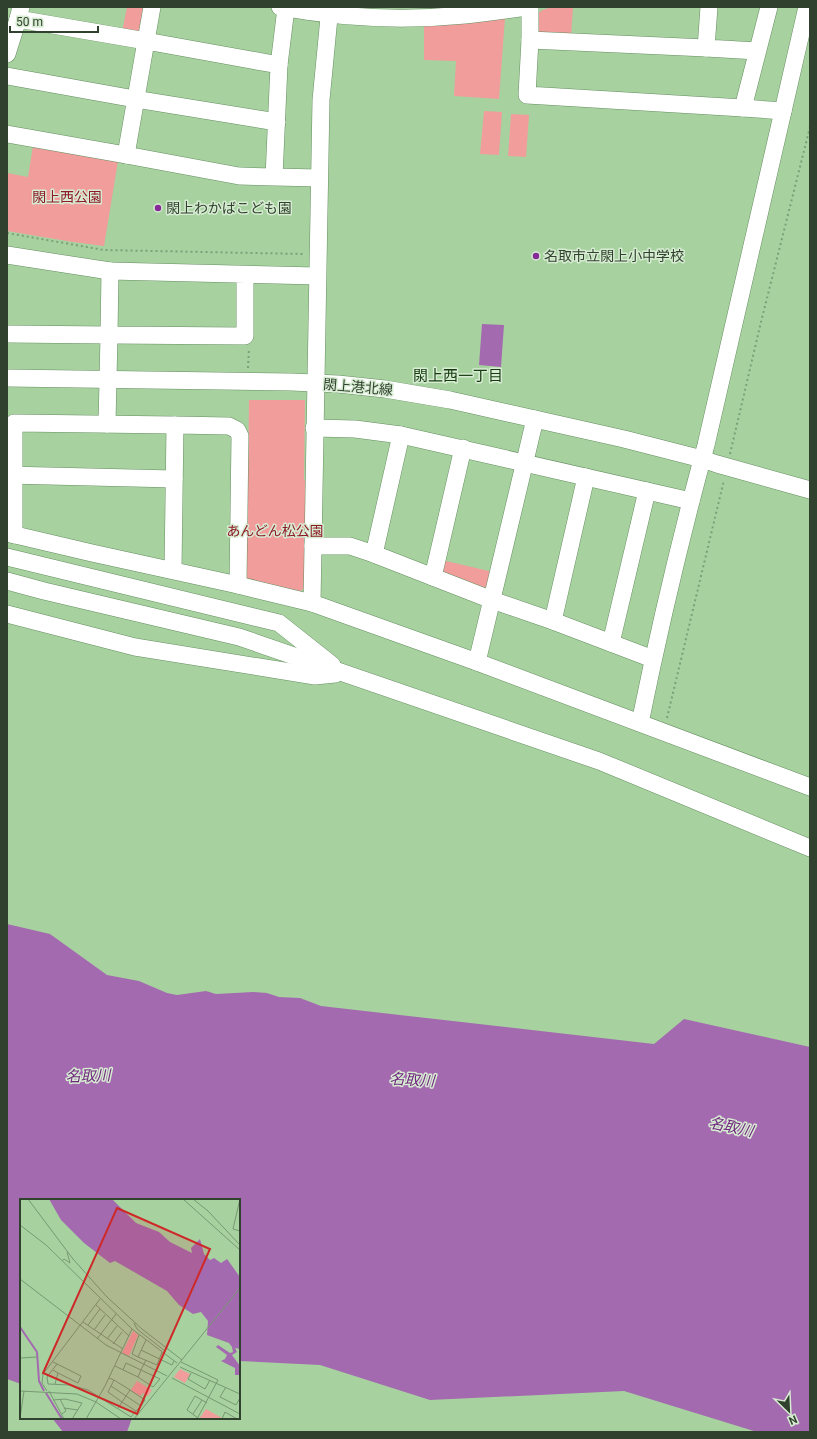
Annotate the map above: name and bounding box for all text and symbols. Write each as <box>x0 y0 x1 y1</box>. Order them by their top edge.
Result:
scale bar <box>10 8 98 34</box>
text: 50 m <box>16 15 43 29</box>
park label: 閖上西公園 <box>32 189 102 205</box>
place label: 閖上わかばこども園 <box>166 200 292 216</box>
marker: 閖上わかばこども園 <box>153 203 163 213</box>
place label: 名取市立閖上小中学校 <box>544 248 684 264</box>
marker: 名取市立閖上小中学校 <box>531 251 541 261</box>
district label: 閖上西一丁目 <box>413 367 503 385</box>
street label: 閖上港北線 <box>322 376 394 398</box>
park label: あんどん松公園 <box>226 523 324 539</box>
water label: 名取川 <box>65 1066 113 1086</box>
water label: 名取川 <box>389 1070 437 1090</box>
water label: 名取川 <box>707 1114 757 1141</box>
inset map <box>20 1199 240 1419</box>
north arrow <box>769 1391 809 1431</box>
text: N <box>786 1412 799 1427</box>

